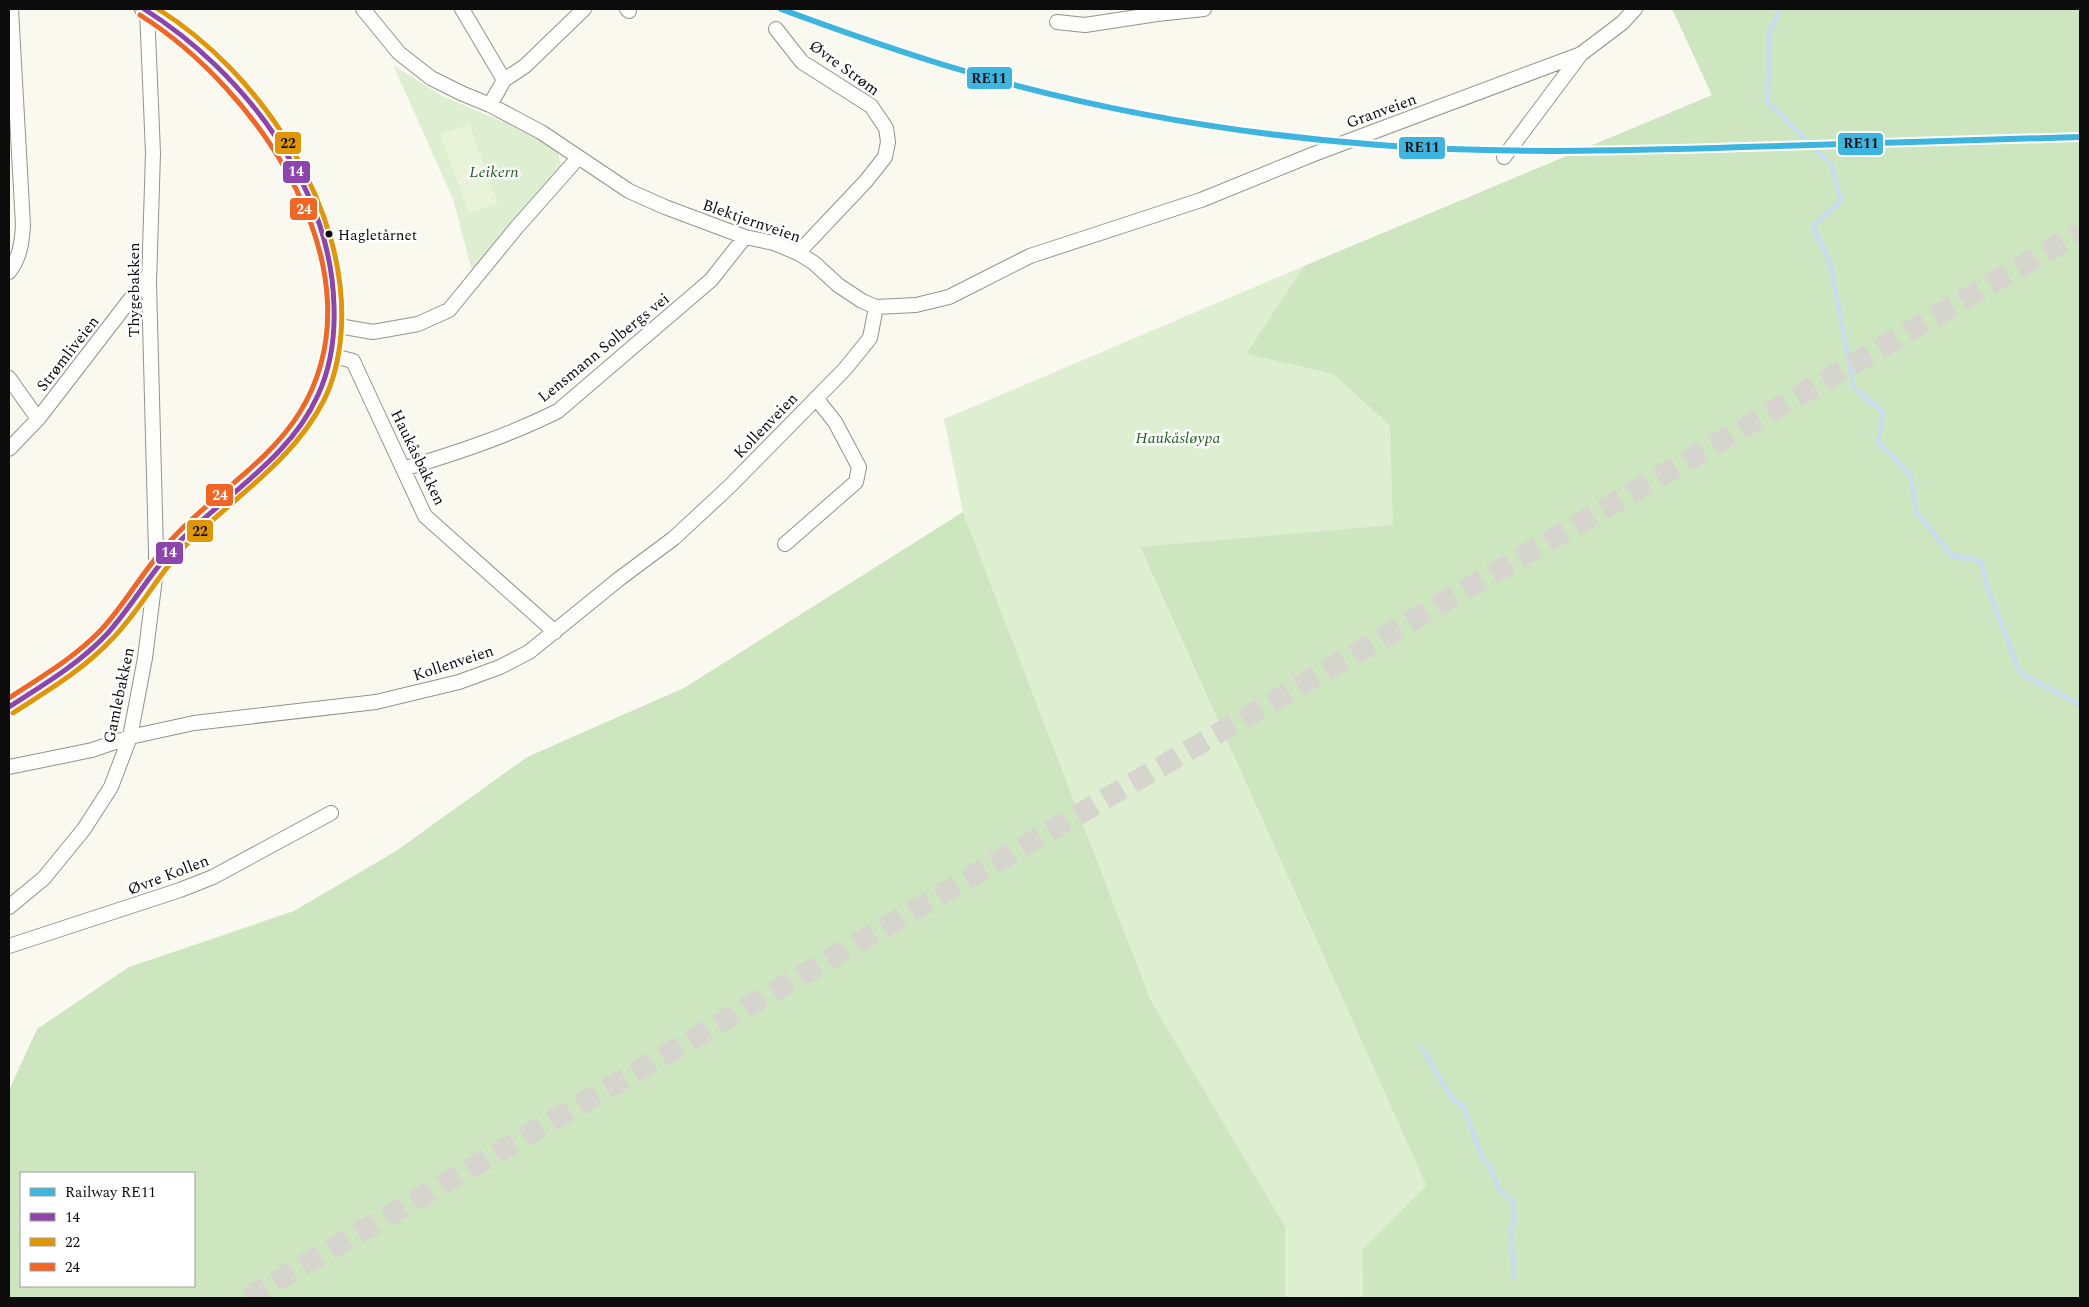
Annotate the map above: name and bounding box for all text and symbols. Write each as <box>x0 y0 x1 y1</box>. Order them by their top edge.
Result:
street label: Øvre Strøm <box>804 34 885 102</box>
line badge: RE11 <box>966 66 1013 90</box>
text: RE11 <box>971 68 1007 89</box>
street label: Granveien <box>1343 87 1420 135</box>
line badge: 22 <box>274 131 302 155</box>
line badge: RE11 <box>1837 132 1884 156</box>
text: 22 <box>280 133 296 154</box>
text: RE11 <box>1843 133 1879 154</box>
line badge: RE11 <box>1398 136 1446 160</box>
text: RE11 <box>1404 137 1440 158</box>
line badge: 14 <box>282 160 311 184</box>
park label: Leikern <box>469 160 519 184</box>
text: 14 <box>288 161 304 182</box>
street label: Blektjernveien <box>699 193 804 249</box>
line badge: 24 <box>289 197 318 221</box>
text: 24 <box>296 199 312 220</box>
place label: Hagletårnet <box>338 224 417 247</box>
marker: Hagletårnet <box>324 229 334 239</box>
street label: Thygebakken <box>122 242 146 338</box>
street label: Lensmann Solbergs vei <box>533 287 675 409</box>
street label: Strømliveien <box>30 311 105 397</box>
street label: Kollenveien <box>728 387 803 464</box>
street label: Haukåsbakken <box>384 405 452 510</box>
park label: Haukåsløypa <box>1136 426 1220 450</box>
line badge: 24 <box>205 483 234 507</box>
text: 24 <box>212 485 228 506</box>
line badge: 22 <box>186 519 214 543</box>
text: 22 <box>192 521 208 542</box>
line badge: 14 <box>155 541 184 565</box>
text: 14 <box>161 542 177 563</box>
street label: Kollenveien <box>410 639 497 687</box>
street label: Gamlebakken <box>97 645 141 745</box>
street label: Øvre Kollen <box>124 848 212 901</box>
legend <box>20 1172 195 1287</box>
text: Railway RE11 <box>65 1181 156 1204</box>
text: 14 <box>65 1206 81 1229</box>
text: 22 <box>65 1231 80 1254</box>
text: 24 <box>65 1256 81 1279</box>

